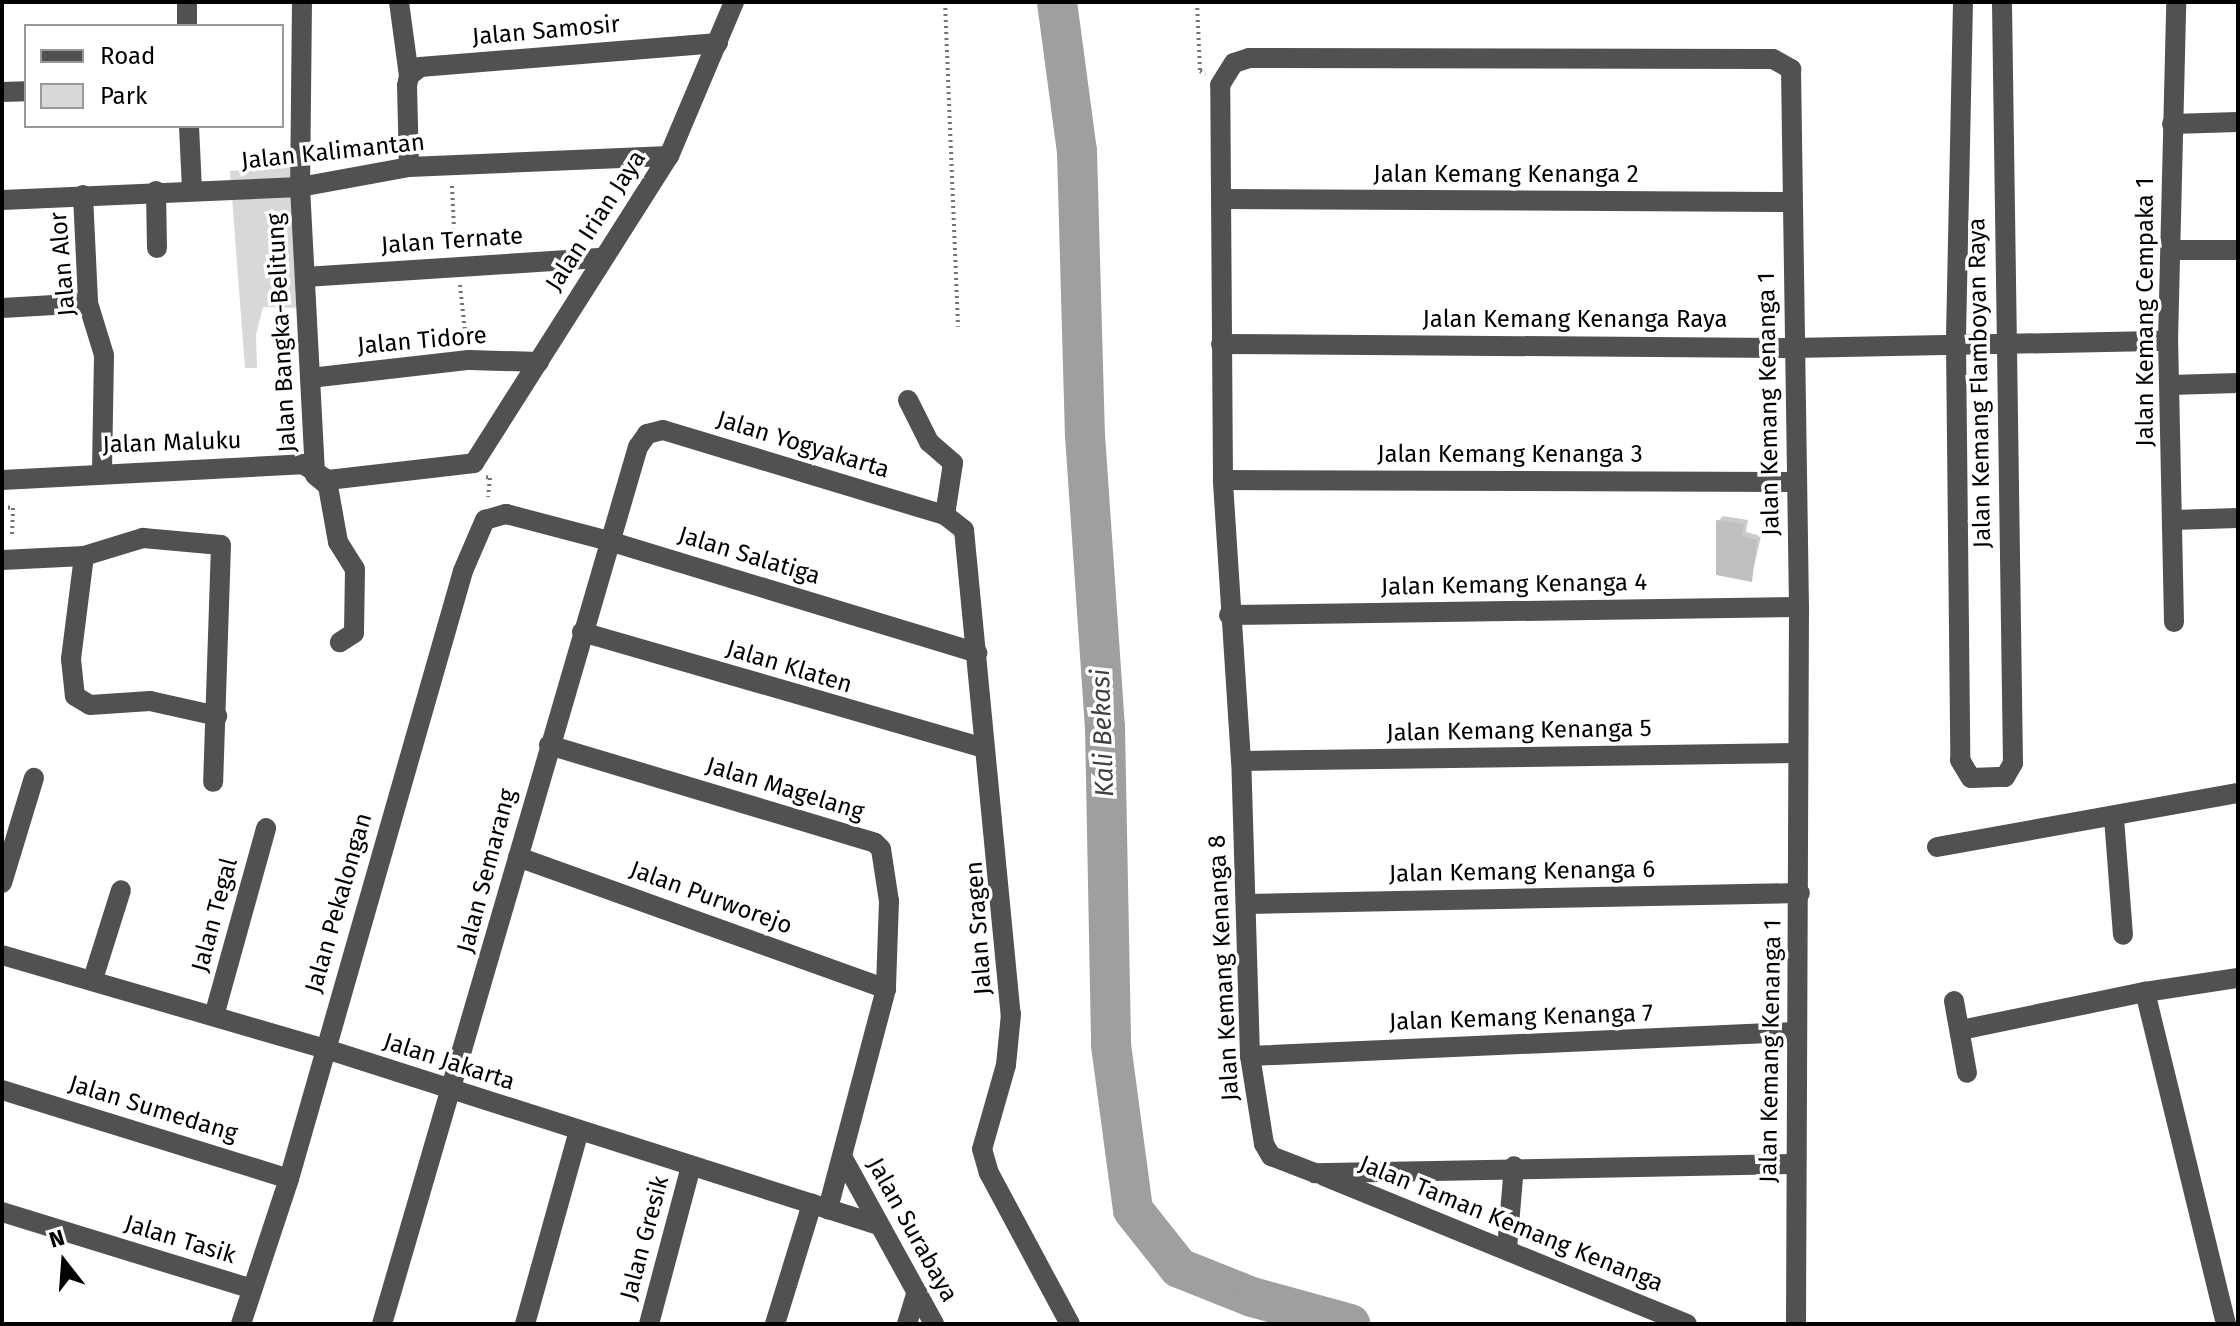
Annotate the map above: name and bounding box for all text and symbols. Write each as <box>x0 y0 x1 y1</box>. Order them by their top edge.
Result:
street label: Jalan Samosir <box>471 10 621 52</box>
legend <box>24 24 284 128</box>
text: Road <box>100 42 155 70</box>
text: Park <box>100 82 147 110</box>
street label: Jalan Kalimantan <box>240 128 426 176</box>
street label: Jalan Irian Jaya <box>540 145 652 297</box>
street label: Jalan Kemang Kenanga 2 <box>1373 161 1639 189</box>
street label: Jalan Kemang Cempaka 1 <box>2132 177 2160 447</box>
street label: Jalan Alor <box>44 211 82 317</box>
street label: Jalan Bangka-Belitung <box>261 213 303 453</box>
street label: Jalan Kemang Flamboyan Raya <box>1963 217 1997 549</box>
street label: Jalan Ternate <box>380 222 524 260</box>
street label: Jalan Kemang Kenanga 1 <box>1752 272 1786 536</box>
street label: Jalan Kemang Kenanga Raya <box>1423 306 1727 334</box>
street label: Jalan Tidore <box>356 321 488 361</box>
street label: Jalan Yogyakarta <box>713 405 893 485</box>
street label: Jalan Maluku <box>102 426 242 460</box>
street label: Jalan Kemang Kenanga 3 <box>1377 441 1643 469</box>
street label: Jalan Salatiga <box>675 521 823 591</box>
street label: Jalan Kemang Kenanga 4 <box>1381 568 1647 602</box>
street label: Jalan Klaten <box>723 634 855 700</box>
water label: Kali Bekasi <box>1085 668 1121 798</box>
street label: Jalan Kemang Kenanga 5 <box>1386 714 1652 748</box>
street label: Jalan Magelang <box>703 751 867 827</box>
street label: Jalan Semarang <box>451 786 523 956</box>
street label: Jalan Pekalongan <box>300 810 378 996</box>
street label: Jalan Kemang Kenanga 8 <box>1203 834 1245 1102</box>
street label: Jalan Tegal <box>186 855 244 975</box>
street label: Jalan Purworejo <box>626 855 796 941</box>
street label: Jalan Kemang Kenanga 6 <box>1389 855 1655 889</box>
street label: Jalan Sragen <box>960 860 998 996</box>
street label: Jalan Kemang Kenanga 1 <box>1754 919 1788 1183</box>
street label: Jalan Kemang Kenanga 7 <box>1389 999 1653 1037</box>
street label: Jalan Jakarta <box>380 1027 518 1097</box>
street label: Jalan Sumedang <box>65 1070 241 1148</box>
street label: Jalan Taman Kemang Kenanga <box>1355 1150 1667 1298</box>
street label: Jalan Surabaya <box>861 1153 963 1307</box>
street label: Jalan Gresik <box>615 1173 675 1303</box>
street label: Jalan Tasik <box>121 1209 239 1271</box>
north arrow <box>24 1222 104 1302</box>
text: N <box>46 1224 68 1254</box>

